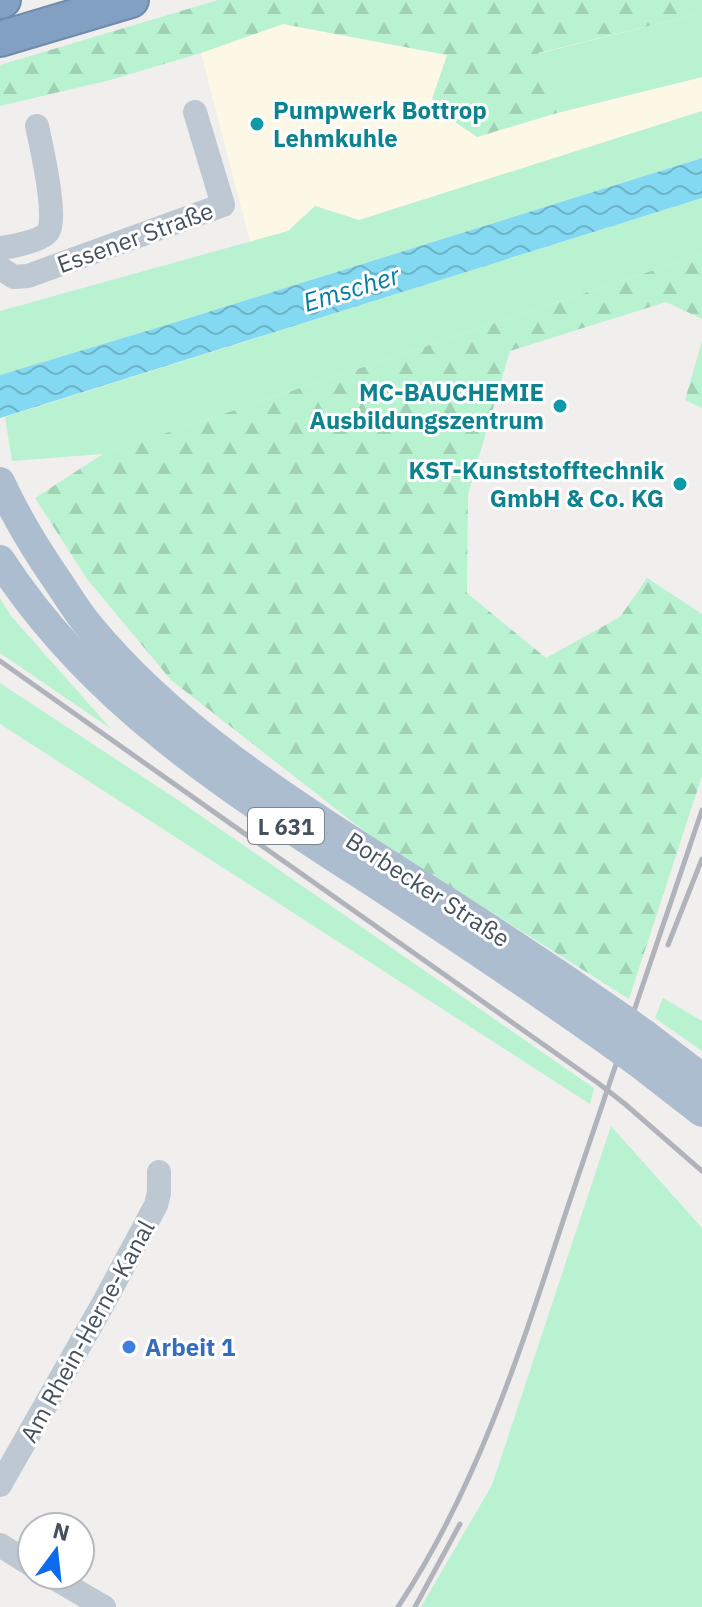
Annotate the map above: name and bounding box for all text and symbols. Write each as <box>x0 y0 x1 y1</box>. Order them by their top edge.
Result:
place label: Pumpwerk Bottrop Lehmkuhle <box>273 94 487 154</box>
marker: Pumpwerk Bottrop Lehmkuhle <box>248 115 266 133</box>
street label: Essener Straße <box>52 194 218 280</box>
water label: Emscher <box>299 257 405 319</box>
place label: MC-BAUCHEMIE Ausbildungszentrum <box>310 376 544 436</box>
marker: MC-BAUCHEMIE Ausbildungszentrum <box>551 397 569 415</box>
place label: KST-Kunststofftechnik GmbH & Co. KG <box>408 454 664 514</box>
marker: KST-Kunststofftechnik GmbH & Co. KG <box>671 475 689 493</box>
road number: L 631 <box>248 808 324 844</box>
street label: Borbecker Straße <box>340 824 516 954</box>
street label: Am Rhein-Herne-Kanal <box>12 1214 162 1448</box>
place label: Arbeit 1 <box>145 1331 235 1363</box>
marker: Arbeit 1 <box>120 1338 138 1356</box>
north arrow <box>16 1511 96 1591</box>
text: N <box>50 1515 73 1547</box>

